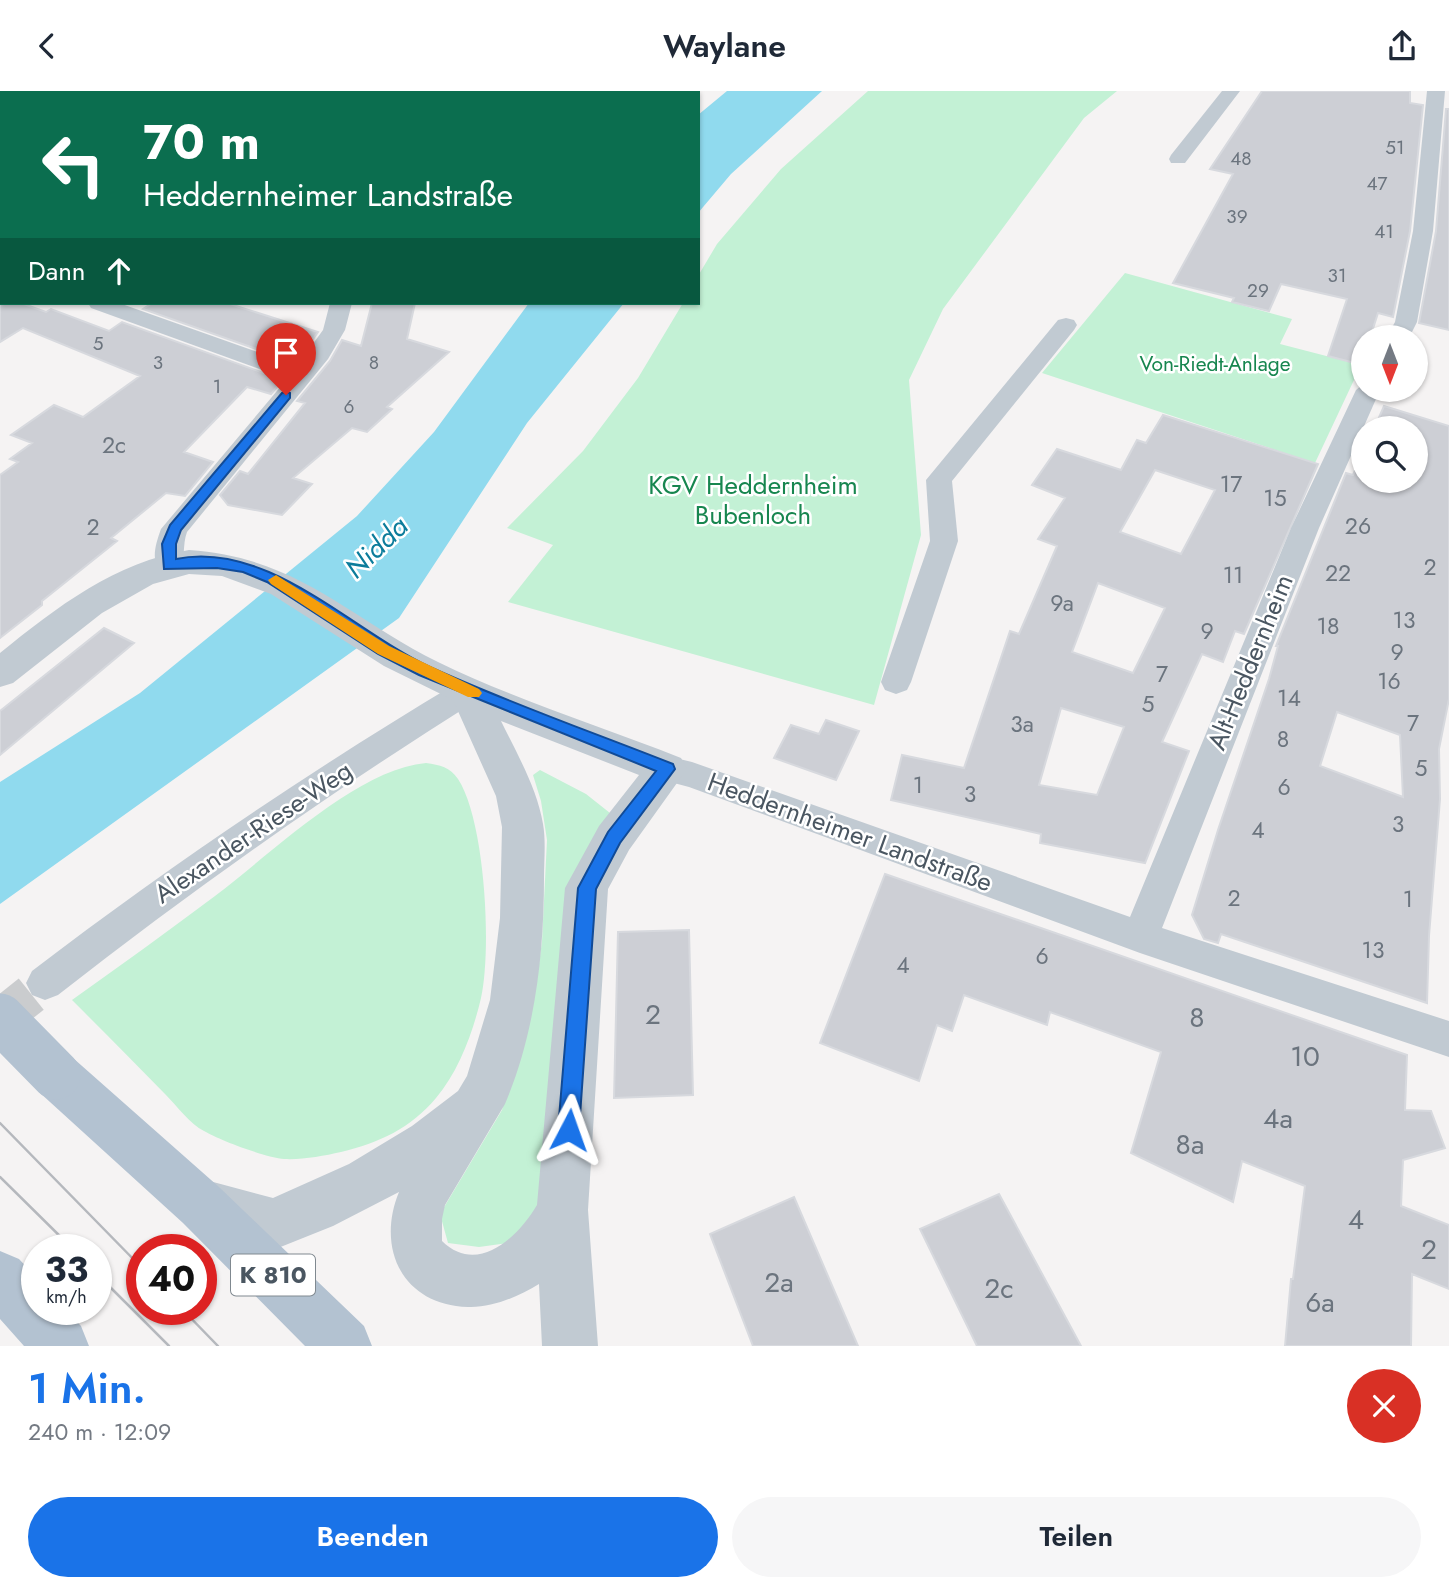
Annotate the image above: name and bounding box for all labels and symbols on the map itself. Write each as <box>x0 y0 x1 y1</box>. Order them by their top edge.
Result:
house number: 51 <box>1385 134 1405 161</box>
house number: 48 <box>1230 145 1252 172</box>
house number: 47 <box>1366 170 1388 197</box>
house number: 39 <box>1226 203 1248 230</box>
house number: 41 <box>1374 218 1394 245</box>
house number: 31 <box>1328 262 1346 289</box>
house number: 29 <box>1247 277 1269 304</box>
pin <box>256 323 316 395</box>
north arrow <box>1351 325 1428 403</box>
house number: 5 <box>93 330 103 357</box>
house number: 3 <box>153 349 163 376</box>
house number: 8 <box>369 349 379 376</box>
park label: Von-Riedt-Anlage <box>1139 349 1291 379</box>
house number: 1 <box>213 373 221 400</box>
house number: 6 <box>344 393 354 420</box>
house number: 2c <box>102 428 126 462</box>
park label: KGV Heddernheim Bubenloch <box>648 466 858 534</box>
house number: 17 <box>1220 467 1242 501</box>
house number: 15 <box>1263 481 1287 515</box>
water label: Nidda <box>335 506 418 588</box>
house number: 26 <box>1345 509 1371 543</box>
house number: 2 <box>86 510 100 544</box>
house number: 2 <box>1423 550 1437 584</box>
house number: 22 <box>1325 556 1351 590</box>
house number: 11 <box>1223 558 1243 592</box>
street label: Alt-Heddernheim <box>1197 568 1303 756</box>
house number: 9a <box>1050 586 1074 620</box>
house number: 13 <box>1393 603 1415 637</box>
house number: 18 <box>1317 609 1339 643</box>
house number: 9 <box>1200 614 1214 648</box>
house number: 9 <box>1390 635 1404 669</box>
house number: 7 <box>1156 657 1168 691</box>
house number: 16 <box>1377 664 1401 698</box>
house number: 14 <box>1277 681 1301 715</box>
house number: 5 <box>1142 687 1155 721</box>
house number: 7 <box>1407 706 1419 740</box>
house number: 3a <box>1010 707 1034 741</box>
house number: 8 <box>1277 722 1289 756</box>
street label: Alexander-Riese-Weg <box>146 751 360 913</box>
house number: 5 <box>1415 751 1428 785</box>
street label: Heddernheimer Landstraße <box>702 763 998 901</box>
house number: 1 <box>913 768 923 802</box>
house number: 6 <box>1277 770 1291 804</box>
house number: 3 <box>964 777 976 811</box>
house number: 3 <box>1392 807 1404 841</box>
house number: 4 <box>1251 813 1265 847</box>
house number: 2 <box>1227 881 1241 915</box>
house number: 1 <box>1403 882 1413 916</box>
house number: 13 <box>1362 933 1384 967</box>
house number: 6 <box>1035 939 1049 973</box>
house number: 4 <box>896 948 910 982</box>
house number: 2 <box>645 994 661 1035</box>
house number: 8 <box>1189 997 1205 1038</box>
house number: 10 <box>1290 1036 1320 1077</box>
position arrow <box>532 1093 606 1167</box>
house number: 4a <box>1263 1098 1293 1139</box>
house number: 8a <box>1176 1124 1204 1165</box>
house number: 4 <box>1348 1199 1364 1240</box>
house number: 2 <box>1421 1229 1437 1270</box>
speed limit sign: 40 <box>126 1234 217 1325</box>
road number: K 810 <box>231 1255 315 1295</box>
house number: 2a <box>764 1262 794 1303</box>
house number: 2c <box>984 1268 1014 1309</box>
house number: 6a <box>1305 1282 1335 1323</box>

